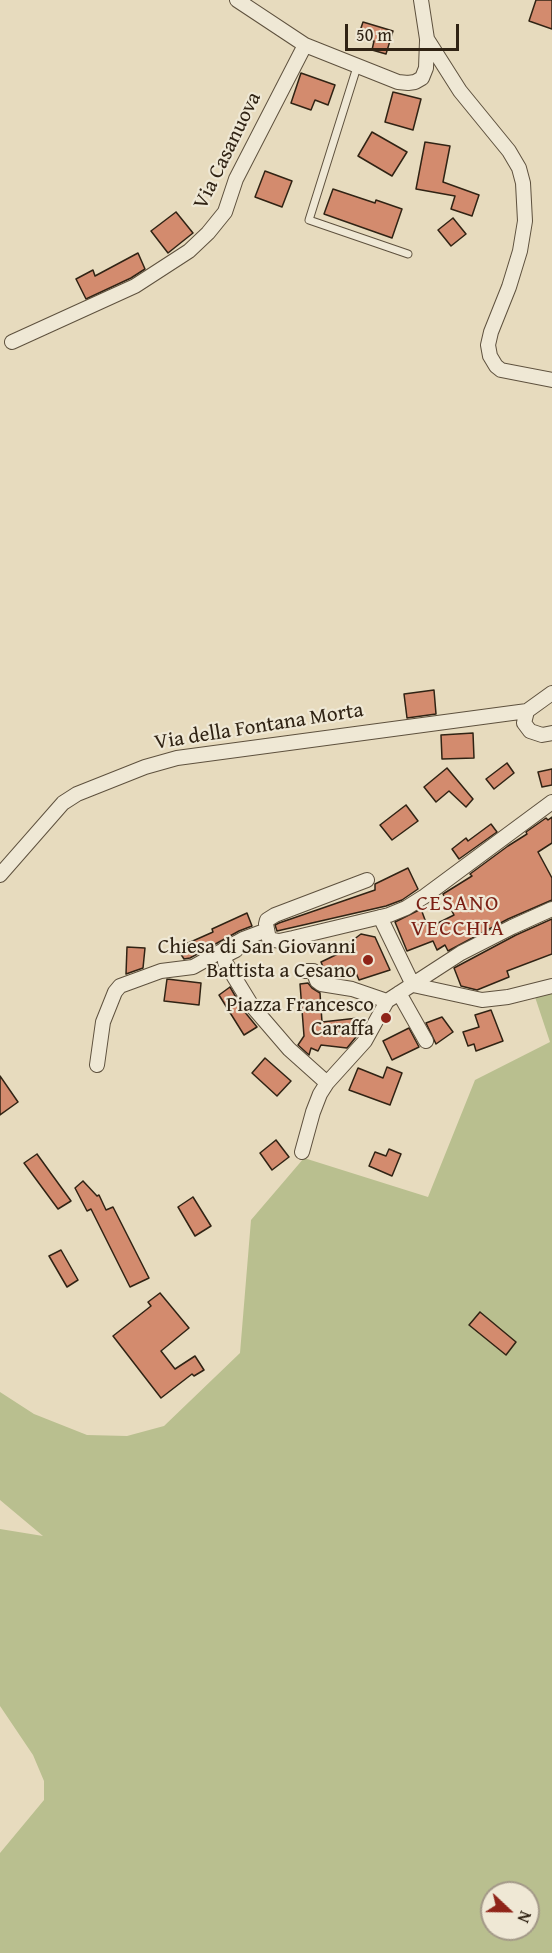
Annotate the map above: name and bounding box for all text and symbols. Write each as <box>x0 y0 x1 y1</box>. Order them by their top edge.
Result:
scale bar <box>348 12 462 50</box>
text: 50 m <box>356 21 392 48</box>
street label: Via Casanuova <box>189 88 267 214</box>
street label: Via della Fontana Morta <box>153 698 365 756</box>
district label: CESANO VECCHIA <box>411 891 505 942</box>
place label: Chiesa di San Giovanni Battista a Cesano <box>158 935 356 985</box>
marker: Chiesa di San Giovanni Battista a Cesano <box>361 953 375 967</box>
place label: Piazza Francesco Caraffa <box>226 993 374 1043</box>
marker: Piazza Francesco Caraffa <box>379 1011 393 1025</box>
north arrow <box>480 1881 540 1941</box>
text: N <box>512 1908 538 1926</box>

